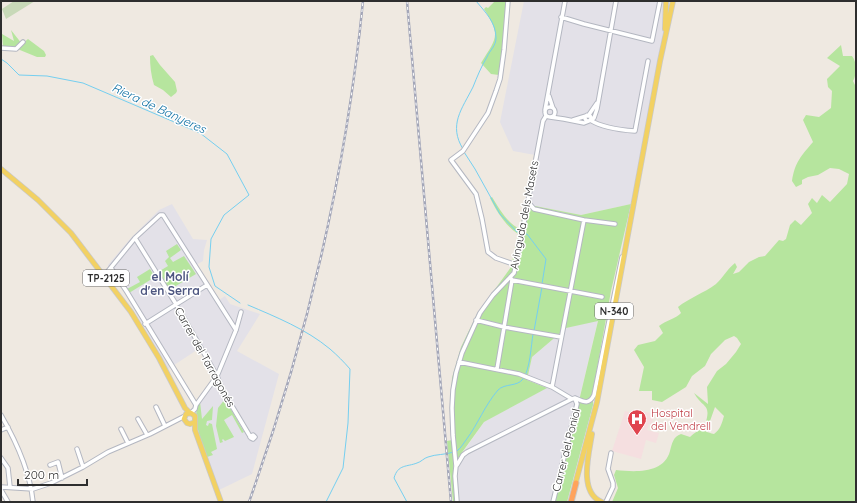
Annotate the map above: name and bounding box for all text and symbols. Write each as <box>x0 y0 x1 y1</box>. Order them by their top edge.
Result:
water label: Riera de Banyeres <box>110 80 210 137</box>
street label: Avinguda dels Masets <box>507 159 541 271</box>
district label: el Molí d'en Serra <box>140 269 200 298</box>
road number: TP-2125 <box>83 270 129 286</box>
road number: N-340 <box>595 303 633 319</box>
street label: Carrer del Tarragonés <box>172 305 238 409</box>
place label: Hospital del Vendrell <box>651 406 711 433</box>
street label: Carrer del Poniol <box>549 407 583 493</box>
hospital icon: Hospital del Vendrell <box>626 408 648 436</box>
scale bar <box>18 461 87 487</box>
text: 200 m <box>24 467 59 482</box>

